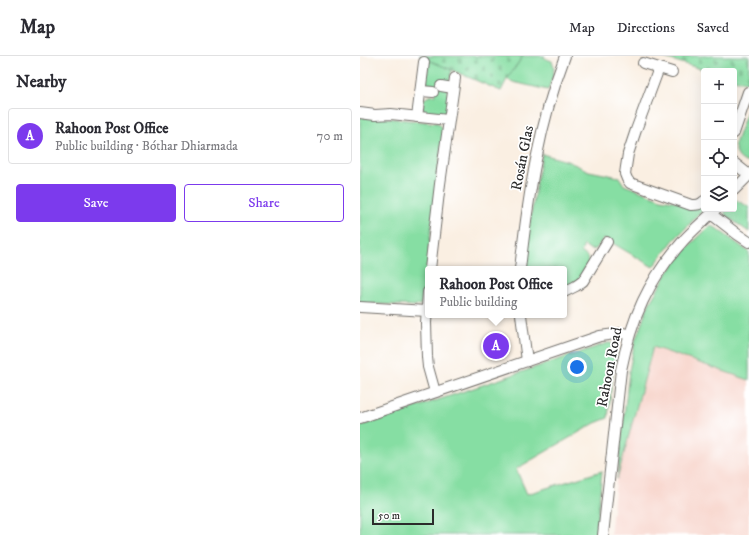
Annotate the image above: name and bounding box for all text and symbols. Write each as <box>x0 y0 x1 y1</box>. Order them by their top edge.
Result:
text: Map <box>20 16 55 39</box>
text: Map <box>569 19 595 37</box>
text: Directions <box>617 19 675 37</box>
text: Saved <box>697 19 729 37</box>
map controls <box>701 68 737 212</box>
button: + <box>701 68 737 104</box>
text: Nearby <box>16 71 66 93</box>
button: − <box>701 104 737 140</box>
text: Rahoon Post Office <box>55 119 169 138</box>
street label: Rosán Glas <box>507 124 538 192</box>
text: A <box>26 128 34 144</box>
text: 70 m <box>317 128 343 144</box>
text: Public building · Bóthar Dhiarmada <box>55 138 238 154</box>
button: locate <box>701 140 737 176</box>
button: layers <box>701 176 737 212</box>
button: Save <box>16 184 176 222</box>
button: Share <box>184 184 344 222</box>
popup <box>425 266 567 318</box>
text: Rahoon Post Office <box>439 275 553 294</box>
text: Public building <box>439 294 517 310</box>
street label: Rahoon Road <box>592 325 627 409</box>
pin: A <box>483 331 509 361</box>
your location <box>567 357 587 377</box>
scale bar <box>372 507 434 526</box>
text: 50 m <box>378 509 400 523</box>

